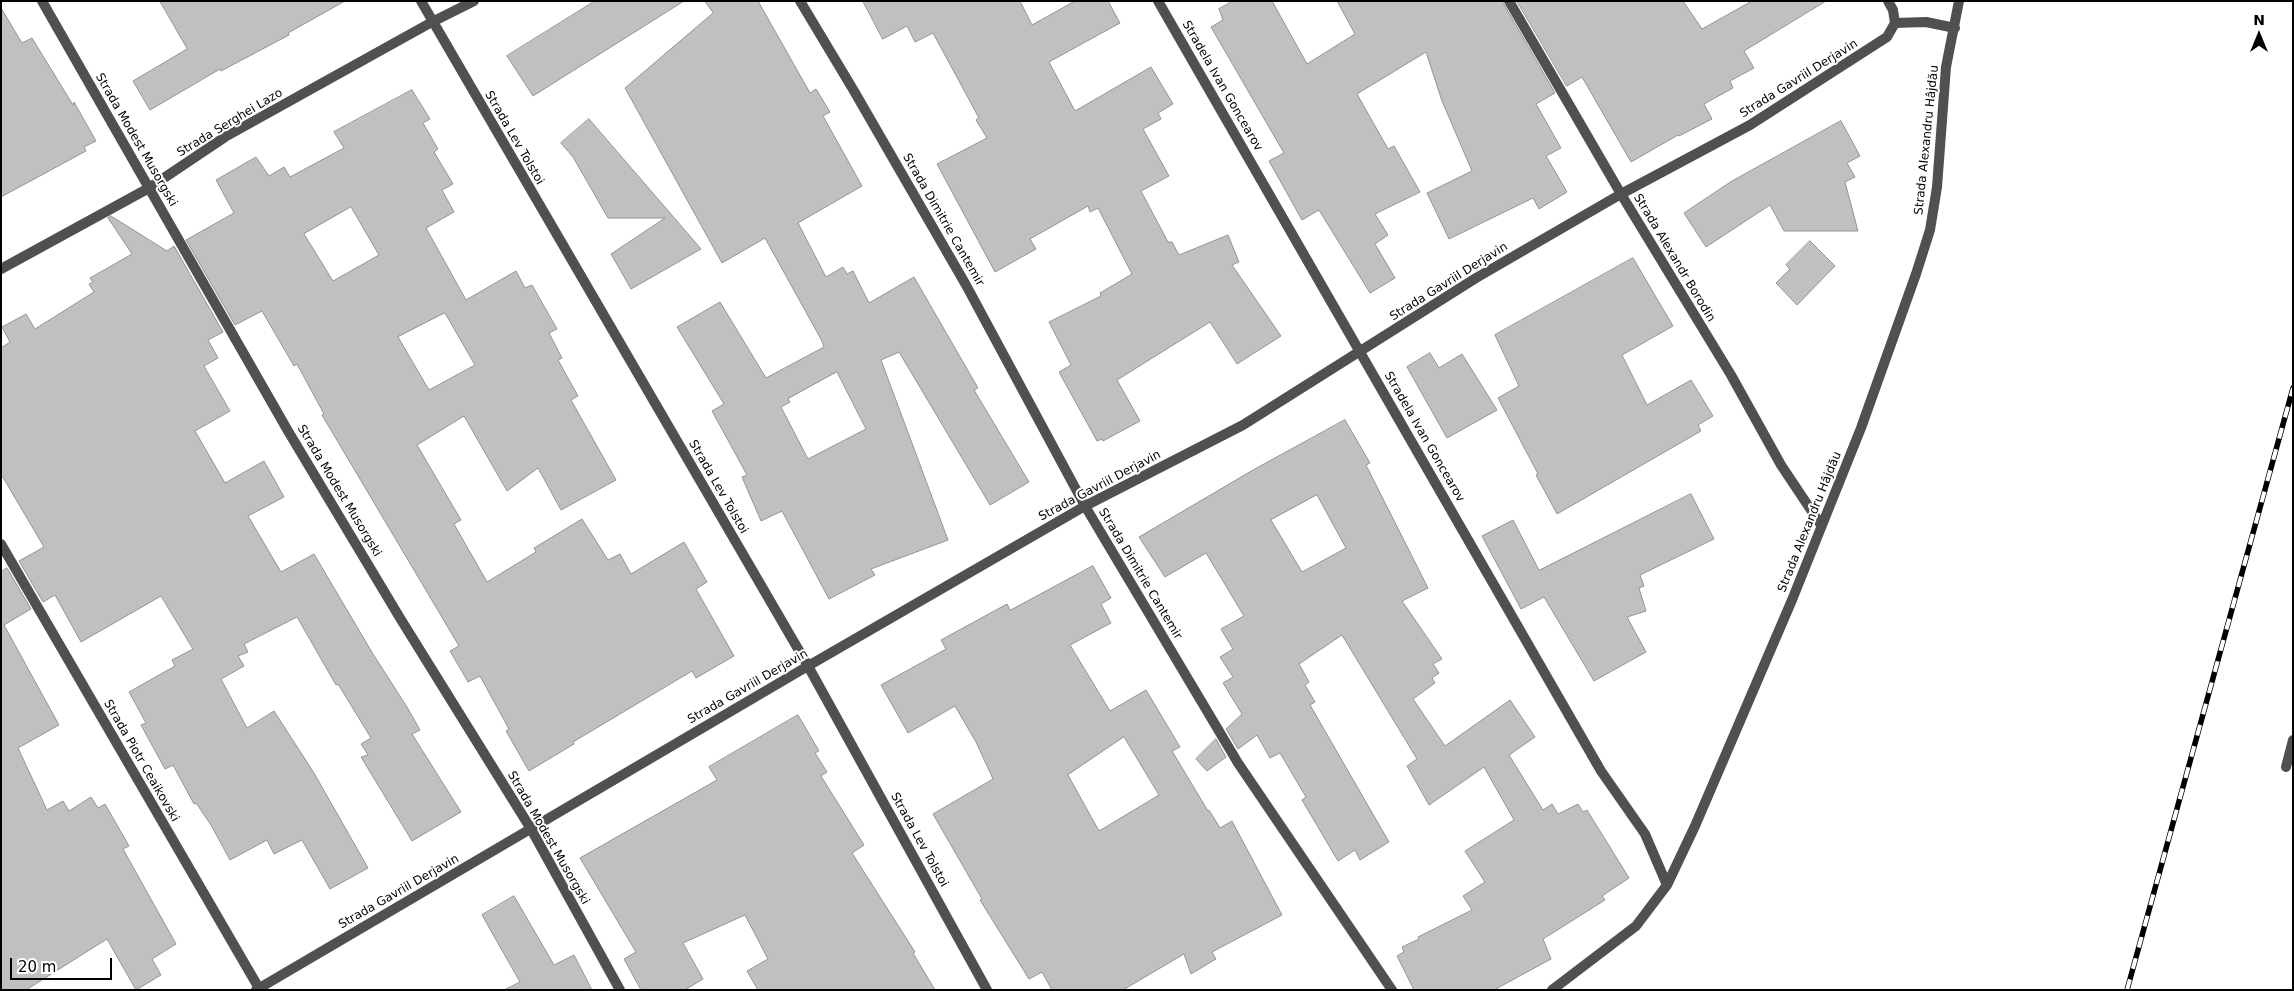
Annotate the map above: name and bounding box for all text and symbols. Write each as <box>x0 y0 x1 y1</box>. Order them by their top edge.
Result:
north arrow <box>2234 10 2284 60</box>
text: N <box>2253 12 2265 28</box>
street label: Stradela Ivan Goncearov <box>1179 18 1265 154</box>
street label: Strada Gavriil Derjavin <box>1737 37 1861 121</box>
street label: Strada Alexandru Hâjdău <box>1912 64 1942 216</box>
street label: Strada Modest Musorgski <box>92 71 180 209</box>
street label: Strada Serghei Lazo <box>175 86 285 160</box>
street label: Strada Lev Tolstoi <box>481 89 547 187</box>
street label: Strada Dimitrie Cantemir <box>899 151 987 289</box>
street label: Strada Alexandr Borodin <box>1630 191 1718 325</box>
street label: Strada Gavriil Derjavin <box>1387 240 1511 324</box>
street label: Stradela Ivan Goncearov <box>1381 369 1467 505</box>
street label: Strada Modest Musorgski <box>294 422 384 560</box>
street label: Strada Lev Tolstoi <box>685 438 751 536</box>
street label: Strada Gavriil Derjavin <box>1036 448 1164 524</box>
street label: Strada Alexandru Hâjdău <box>1775 450 1845 594</box>
street label: Strada Dimitrie Cantemir <box>1095 506 1185 642</box>
street label: Strada Gavriil Derjavin <box>685 647 811 727</box>
street label: Strada Piotr Ceaikovski <box>100 697 182 825</box>
street label: Strada Modest Musorgski <box>504 769 592 907</box>
street label: Strada Lev Tolstoi <box>887 790 951 890</box>
street label: Strada Gavriil Derjavin <box>336 852 462 932</box>
scale bar <box>12 948 115 980</box>
text: 20 m <box>18 958 56 976</box>

